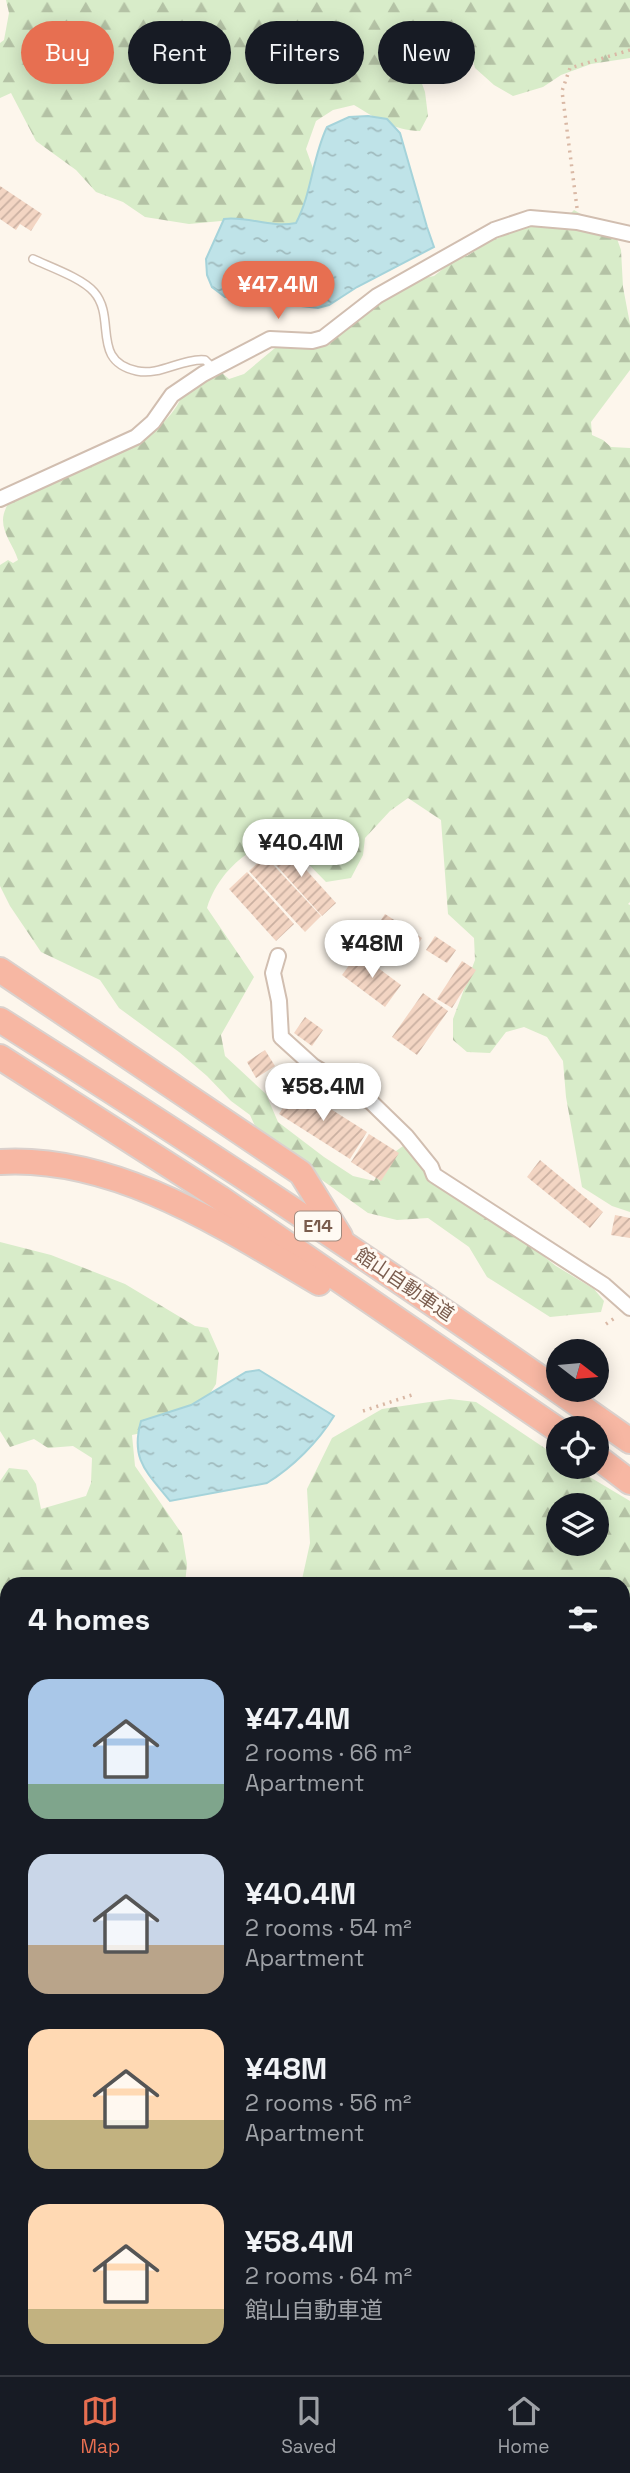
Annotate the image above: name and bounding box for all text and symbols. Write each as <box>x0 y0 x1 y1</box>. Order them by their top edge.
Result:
chip: Buy <box>21 21 114 84</box>
chip: Rent <box>128 21 231 84</box>
chip: Filters <box>245 21 364 84</box>
chip: New <box>378 21 475 84</box>
pin: ¥47.4M <box>221 262 335 321</box>
text: ¥47.4M <box>238 269 318 299</box>
pin: ¥40.4M <box>244 820 358 879</box>
text: ¥40.4M <box>258 827 344 857</box>
pin: ¥48M <box>331 920 413 980</box>
text: ¥48M <box>341 928 403 958</box>
pin: ¥58.4M <box>266 1064 380 1123</box>
text: ¥58.4M <box>281 1071 365 1101</box>
road number: E14 <box>295 1212 341 1240</box>
street label: 館山自動車道 <box>350 1242 459 1327</box>
north arrow <box>546 1339 609 1402</box>
map controls <box>546 1339 609 1556</box>
button: locate <box>546 1416 609 1479</box>
button: layers <box>546 1493 609 1556</box>
text: 4 homes <box>28 1600 150 1639</box>
icon: filters <box>564 1600 602 1638</box>
text: ¥47.4M <box>245 1699 350 1738</box>
icon: home <box>84 1707 168 1791</box>
text: 2 rooms · 66 m² <box>245 1738 412 1768</box>
text: Apartment <box>245 1768 365 1798</box>
text: ¥40.4M <box>245 1874 356 1913</box>
icon: home <box>84 1882 168 1966</box>
text: 2 rooms · 54 m² <box>245 1913 412 1943</box>
text: Apartment <box>245 1943 365 1973</box>
text: ¥48M <box>245 2049 327 2088</box>
icon: home <box>84 2057 168 2141</box>
text: 2 rooms · 56 m² <box>245 2088 411 2118</box>
text: Apartment <box>245 2118 365 2148</box>
text: ¥58.4M <box>245 2222 354 2261</box>
icon: home <box>84 2232 168 2316</box>
text: 2 rooms · 64 m² <box>245 2261 412 2291</box>
text: 館山自動車道 <box>245 2295 383 2325</box>
tab: Map <box>81 2392 120 2459</box>
tab: Saved <box>281 2392 337 2459</box>
tab: Home <box>498 2392 549 2459</box>

